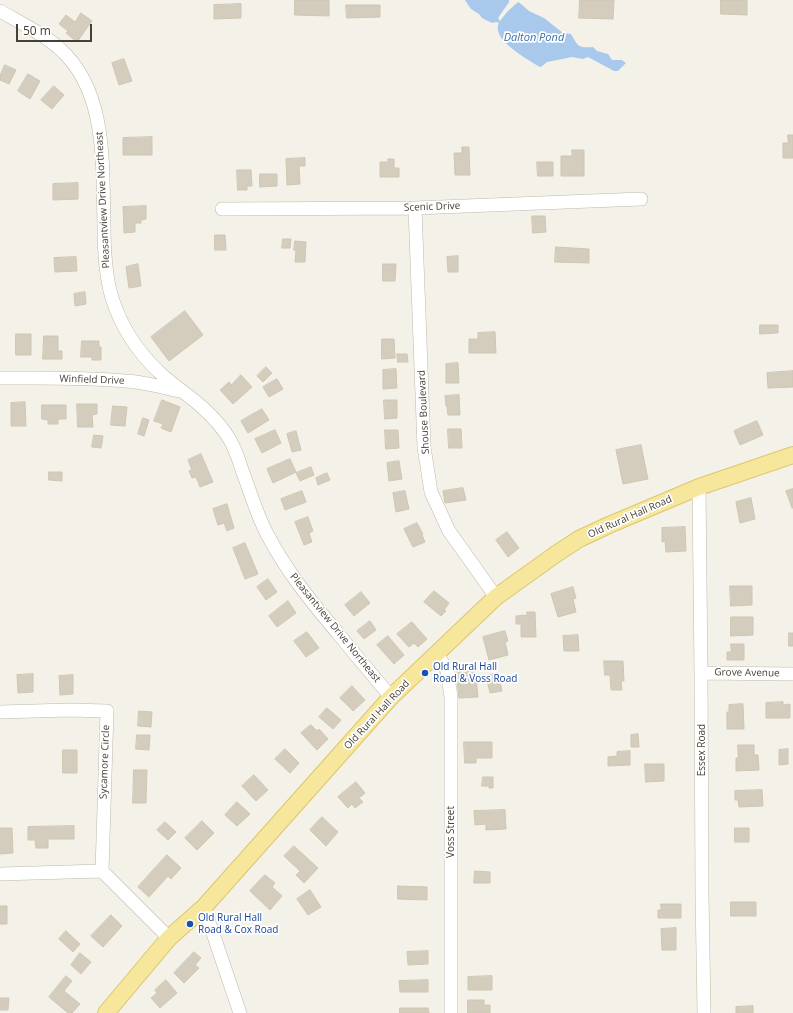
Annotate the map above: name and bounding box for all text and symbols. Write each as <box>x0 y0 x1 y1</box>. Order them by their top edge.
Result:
scale bar <box>18 16 94 42</box>
text: 50 m <box>23 22 51 39</box>
water label: Dalton Pond <box>504 31 564 45</box>
street label: Pleasantview Drive Northeast <box>93 131 113 269</box>
street label: Scenic Drive <box>404 200 460 214</box>
street label: Shouse Boulevard <box>416 370 432 454</box>
street label: Winfield Drive <box>59 373 125 387</box>
street label: Old Rural Hall Road <box>586 493 674 541</box>
street label: Pleasantview Drive Northeast <box>287 571 383 685</box>
place label: Old Rural Hall Road & Voss Road <box>433 661 517 684</box>
street label: Grove Avenue <box>714 666 780 680</box>
marker: Old Rural Hall Road & Voss Road <box>420 668 430 678</box>
street label: Old Rural Hall Road <box>342 678 412 752</box>
street label: Essex Road <box>696 724 708 776</box>
street label: Sycamore Circle <box>98 725 112 799</box>
street label: Voss Street <box>445 806 457 858</box>
place label: Old Rural Hall Road & Cox Road <box>198 912 278 936</box>
marker: Old Rural Hall Road & Cox Road <box>185 919 195 929</box>

